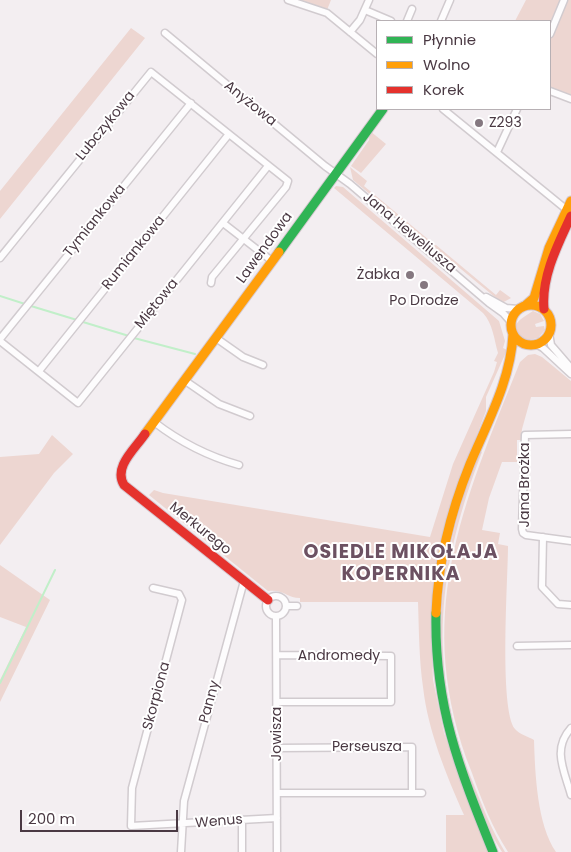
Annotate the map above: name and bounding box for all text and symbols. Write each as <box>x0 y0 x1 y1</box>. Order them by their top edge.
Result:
legend <box>376 20 551 110</box>
text: Płynnie <box>423 29 476 50</box>
text: Wolno <box>423 54 470 75</box>
street label: Anyżowa <box>220 78 280 130</box>
text: Korek <box>423 79 464 100</box>
street label: Lubczykowa <box>73 88 139 164</box>
place label: Z293 <box>489 115 522 131</box>
marker: Z293 <box>473 117 485 129</box>
street label: Tymiankowa <box>61 181 129 261</box>
street label: Jana Heweliusza <box>359 189 459 277</box>
street label: Lawendowa <box>234 209 296 287</box>
street label: Rumiankowa <box>99 212 169 294</box>
place label: Żabka <box>357 267 400 283</box>
marker: Żabka <box>404 269 416 281</box>
street label: Miętowa <box>132 276 182 332</box>
marker: Po Drodze <box>418 279 430 291</box>
place label: Po Drodze <box>389 293 459 309</box>
street label: Jana Brożka <box>517 443 533 527</box>
street label: Merkurego <box>166 499 234 559</box>
district label: OSIEDLE MIKOŁAJA KOPERNIKA <box>301 542 501 586</box>
street label: Andromedy <box>298 648 380 664</box>
street label: Skorpiona <box>140 660 174 732</box>
street label: Panny <box>196 679 224 725</box>
street label: Jowisza <box>269 707 285 761</box>
street label: Perseusza <box>332 739 402 755</box>
scale bar <box>22 800 180 832</box>
text: 200 m <box>28 808 75 829</box>
street label: Wenus <box>195 812 243 832</box>

